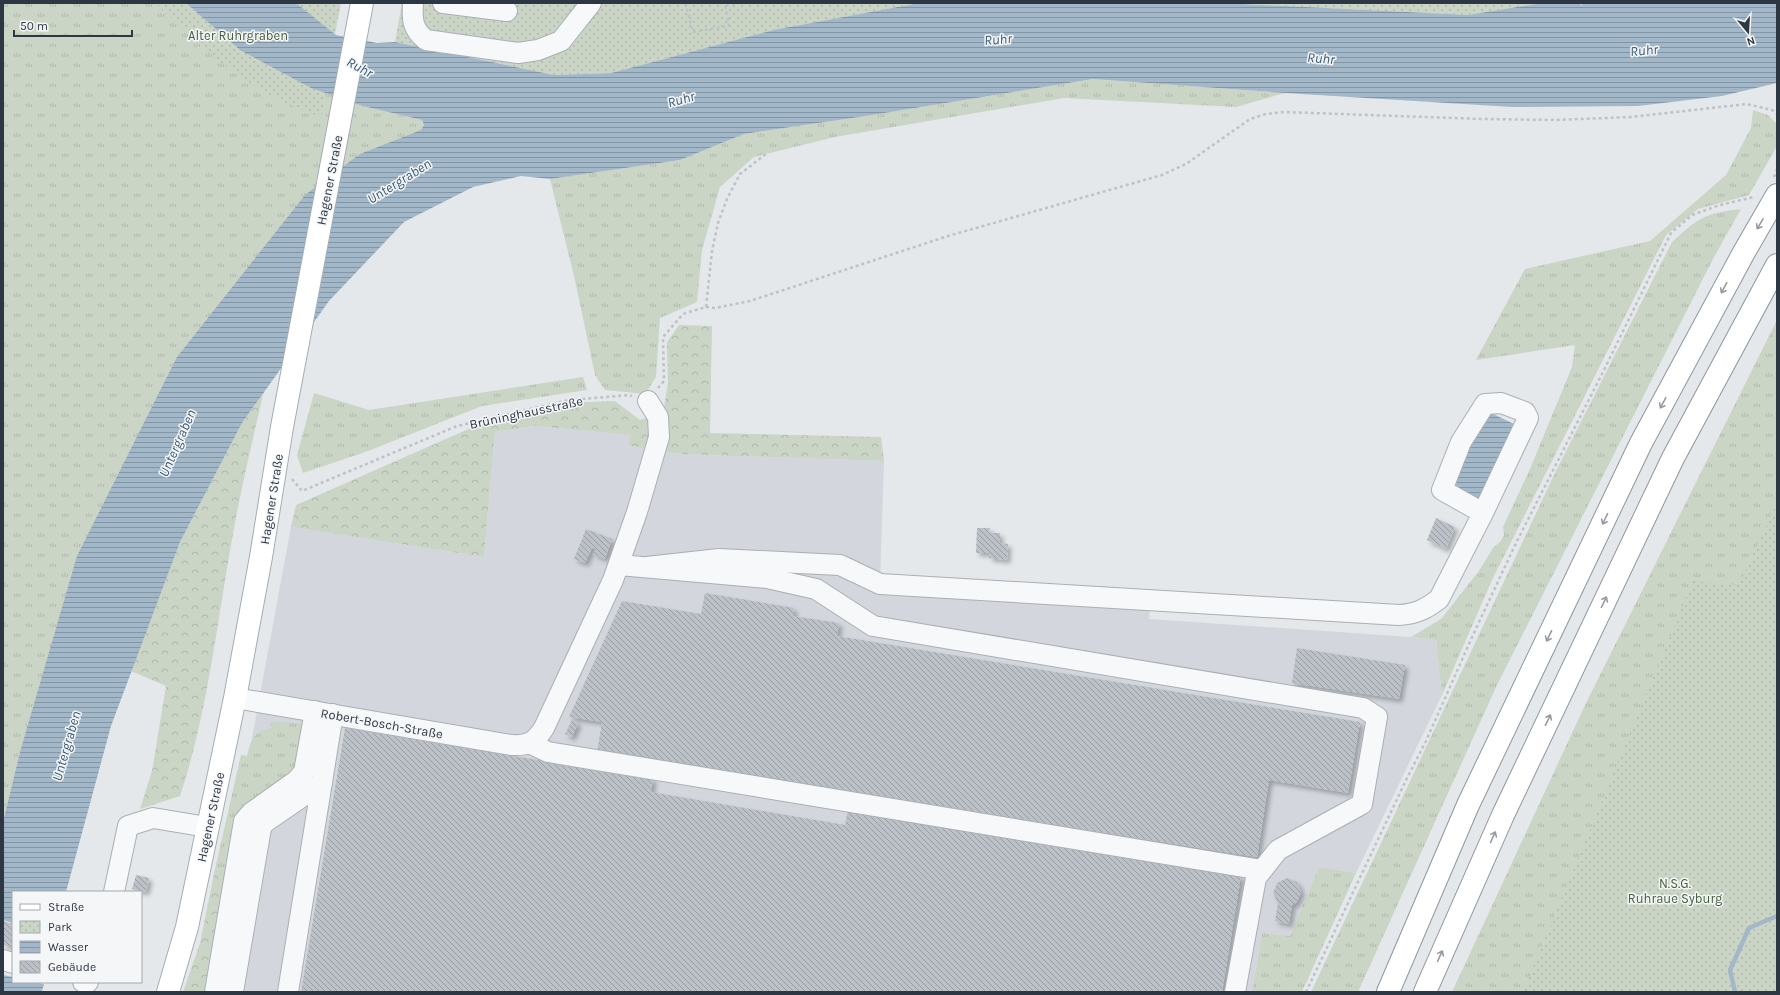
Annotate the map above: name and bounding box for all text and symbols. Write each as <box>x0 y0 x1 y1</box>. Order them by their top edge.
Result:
scale bar <box>14 12 132 38</box>
north arrow <box>1728 12 1768 52</box>
text: 50 m <box>20 19 48 33</box>
park label: Alter Ruhrgraben <box>188 28 288 43</box>
water label: Ruhr <box>984 30 1014 49</box>
text: N <box>1745 34 1757 48</box>
water label: Ruhr <box>1629 41 1660 60</box>
water label: Ruhr <box>1306 49 1337 68</box>
water label: Ruhr <box>343 53 377 82</box>
water label: Ruhr <box>666 87 698 111</box>
street label: Hagener Straße <box>313 133 346 226</box>
water label: Untergraben <box>364 155 434 208</box>
one-way arrow <box>1755 218 1763 230</box>
one-way arrow <box>1720 282 1727 294</box>
street label: Brüninghausstraße <box>468 393 584 432</box>
one-way arrow <box>1659 397 1666 409</box>
water label: Untergraben <box>155 407 200 480</box>
street label: Hagener Straße <box>257 452 286 545</box>
one-way arrow <box>1601 513 1608 525</box>
one-way arrow <box>1601 597 1608 609</box>
one-way arrow <box>1545 630 1552 642</box>
street label: Robert-Bosch-Straße <box>320 705 445 742</box>
water label: Untergraben <box>48 709 85 783</box>
one-way arrow <box>1545 714 1552 726</box>
street label: Hagener Straße <box>194 771 227 863</box>
one-way arrow <box>1489 832 1497 844</box>
park label: N.S.G. Ruhraue Syburg <box>1628 876 1723 906</box>
legend <box>12 891 142 983</box>
text: Straße <box>48 900 84 914</box>
text: Park <box>48 920 73 934</box>
text: Wasser <box>48 940 89 954</box>
one-way arrow <box>1437 950 1444 962</box>
text: Gebäude <box>48 960 96 974</box>

